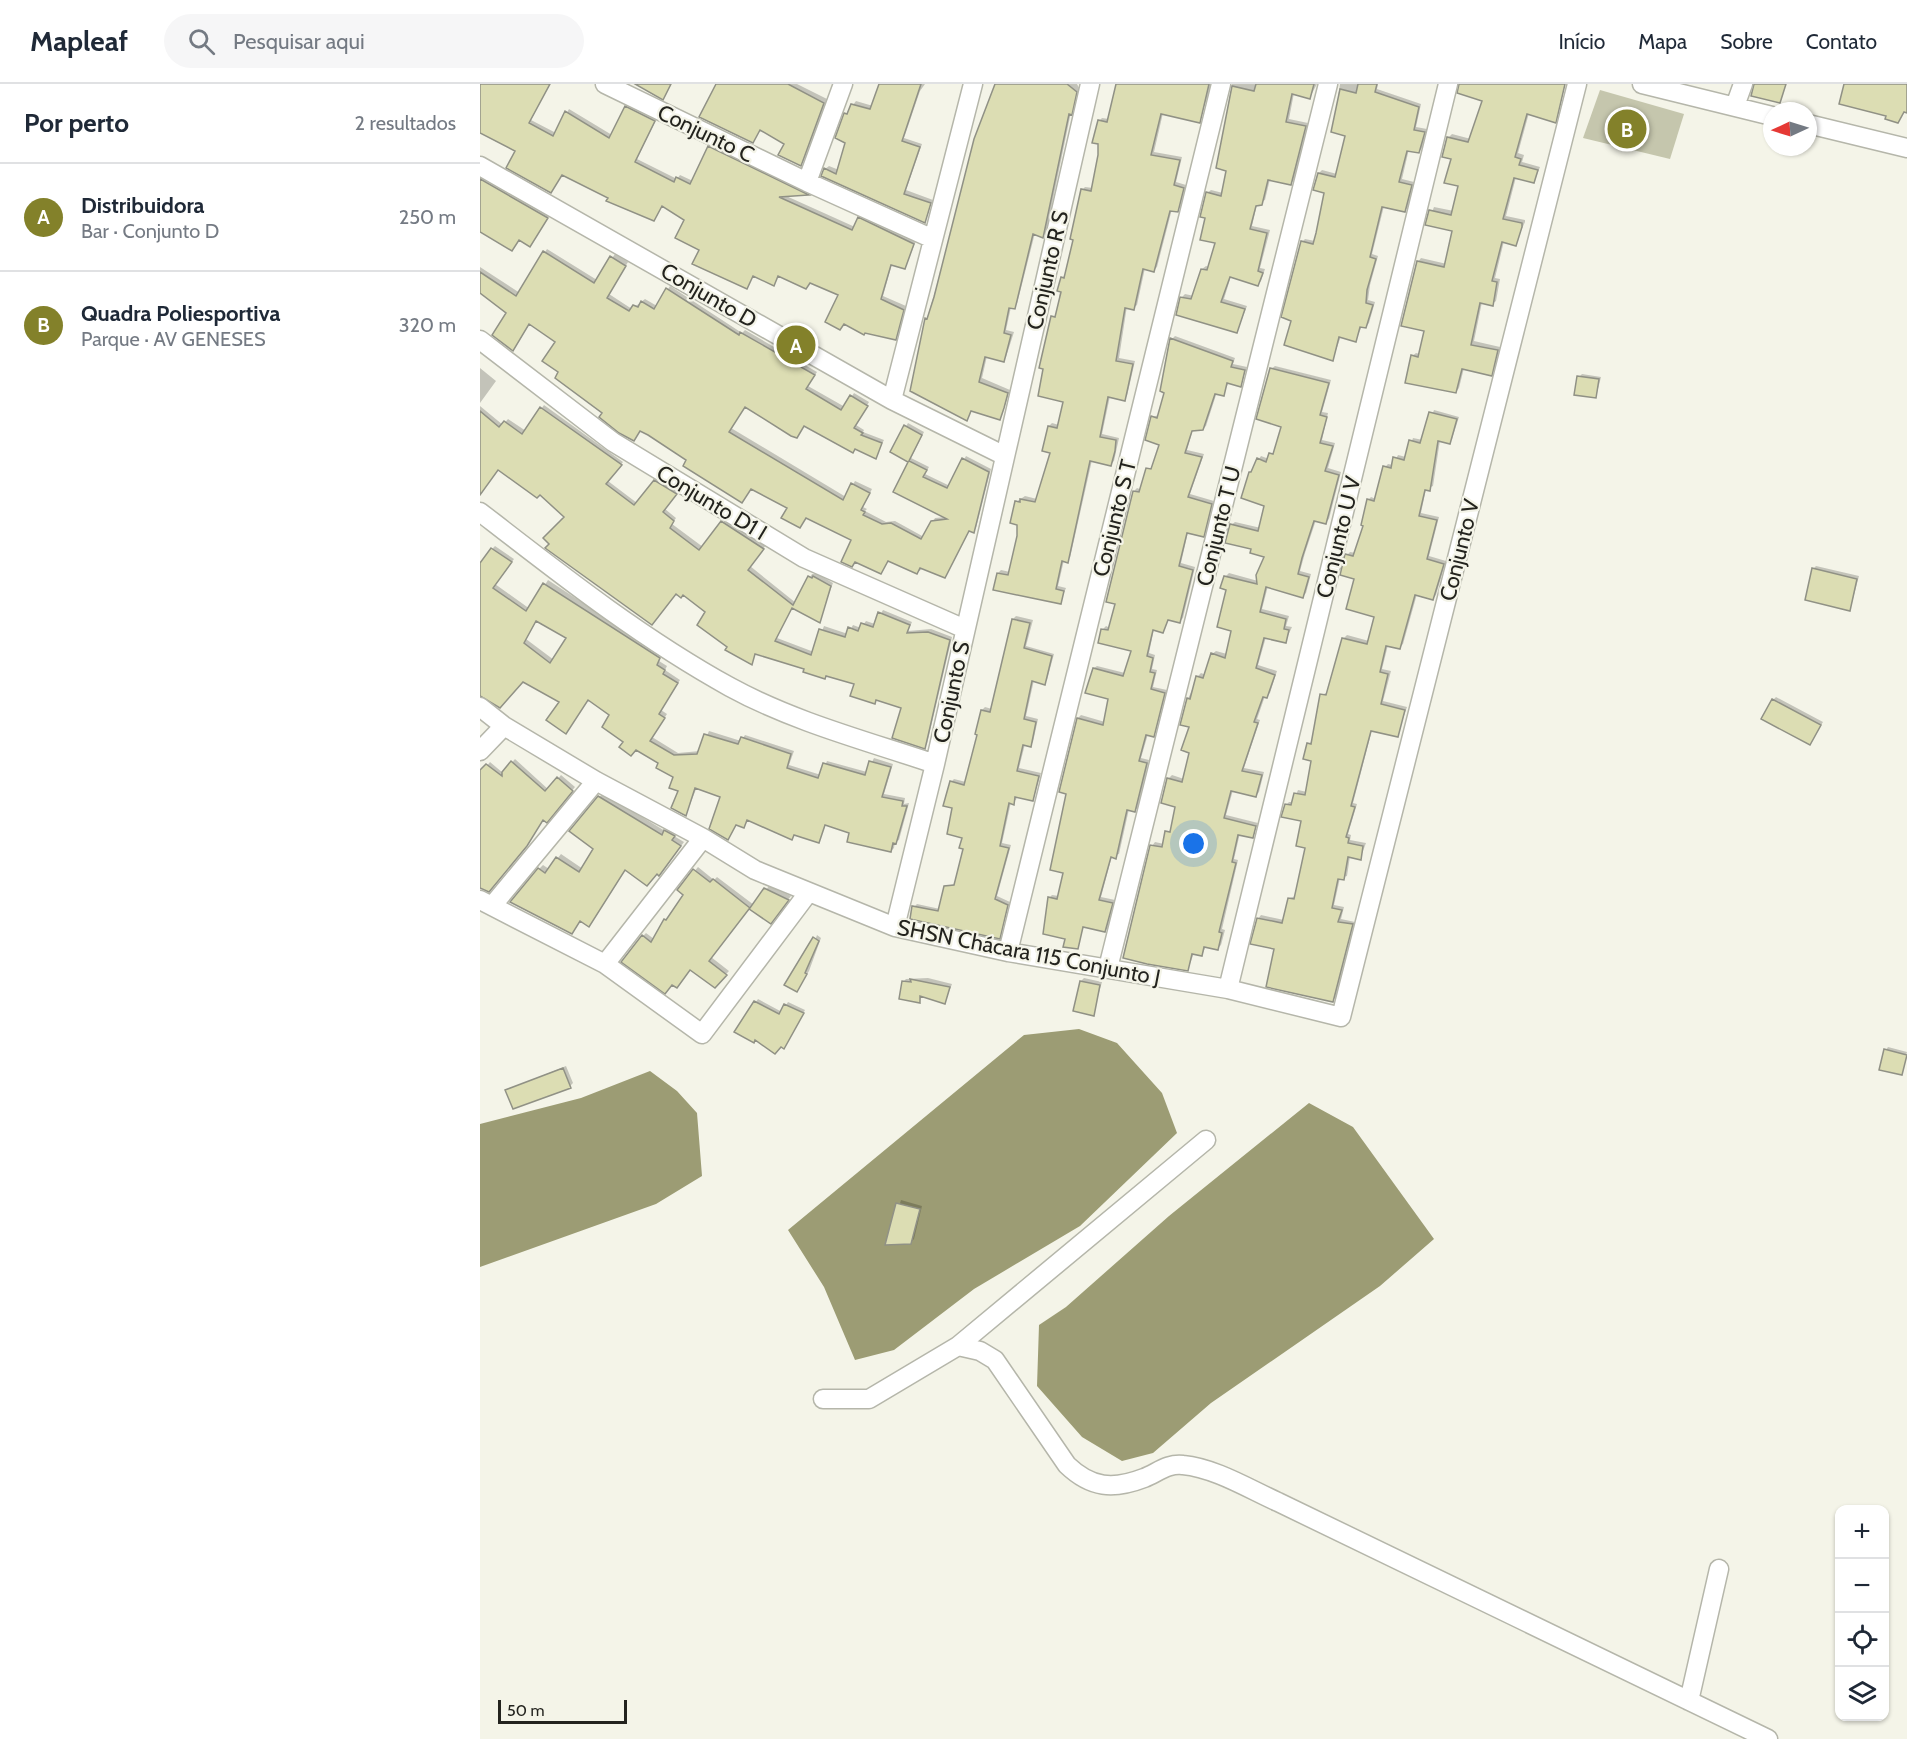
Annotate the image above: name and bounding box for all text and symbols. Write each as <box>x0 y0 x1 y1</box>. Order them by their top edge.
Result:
search box <box>164 14 584 68</box>
text: Mapleaf <box>30 24 128 58</box>
icon: search <box>185 25 218 58</box>
text: Pesquisar aqui <box>233 28 365 55</box>
text: Início <box>1558 29 1605 54</box>
text: Mapa <box>1638 29 1687 54</box>
text: Sobre <box>1720 29 1773 54</box>
text: Contato <box>1806 29 1877 54</box>
street label: Conjunto C <box>653 99 758 168</box>
north arrow <box>1763 102 1817 156</box>
pin: B <box>1608 106 1646 152</box>
text: Por perto <box>24 107 129 139</box>
text: 2 resultados <box>355 111 456 135</box>
text: Distribuidora <box>81 192 205 219</box>
text: A <box>37 205 50 229</box>
text: 250 m <box>399 205 456 229</box>
street label: Conjunto R S <box>1021 208 1074 332</box>
text: Bar · Conjunto D <box>81 219 219 243</box>
street label: Conjunto D <box>656 257 762 334</box>
text: Quadra Poliesportiva <box>81 300 280 327</box>
text: B <box>37 313 50 337</box>
text: 320 m <box>399 313 456 337</box>
pin: A <box>776 322 816 368</box>
text: Parque · AV GENESES <box>81 327 266 351</box>
street label: Conjunto S T <box>1087 456 1142 580</box>
street label: Conjunto D1 I <box>652 459 772 546</box>
street label: Conjunto T U <box>1191 463 1246 589</box>
street label: Conjunto U V <box>1310 473 1367 601</box>
street label: Conjunto V <box>1434 496 1485 604</box>
street label: Conjunto S <box>928 639 975 745</box>
your location <box>1179 829 1208 858</box>
street label: SHSN Chácara 115 Conjunto J <box>895 914 1163 991</box>
map controls <box>1835 1505 1889 1721</box>
button: + <box>1835 1505 1889 1559</box>
button: − <box>1835 1559 1889 1613</box>
button: locate <box>1835 1613 1889 1667</box>
button: layers <box>1835 1667 1889 1721</box>
scale bar <box>498 1697 627 1724</box>
text: 50 m <box>507 1701 544 1720</box>

